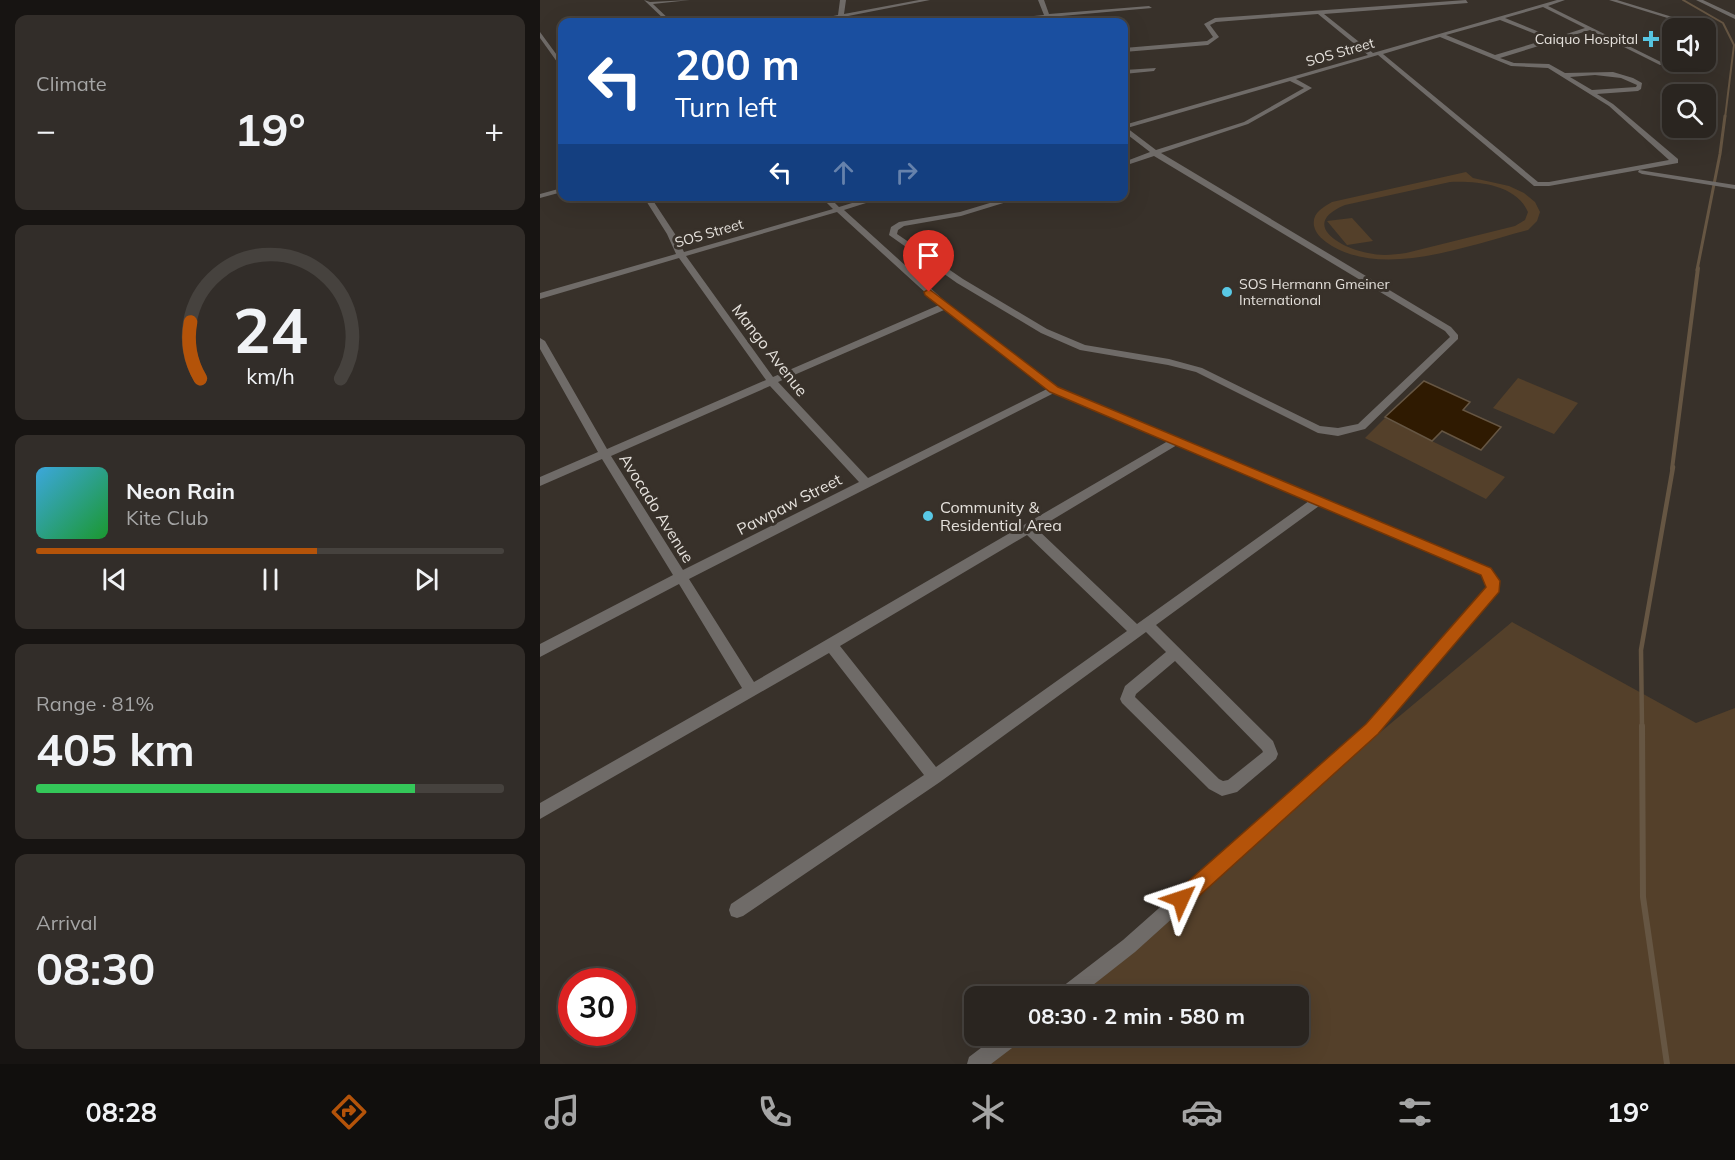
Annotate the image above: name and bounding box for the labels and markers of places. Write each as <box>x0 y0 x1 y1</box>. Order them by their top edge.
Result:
place label: Caiquo Hospital <box>1535 30 1638 48</box>
marker: Caiquo Hospital <box>1642 30 1660 48</box>
pin <box>903 230 954 292</box>
place label: SOS Hermann Gmeiner International <box>1239 275 1390 309</box>
marker: SOS Hermann Gmeiner International <box>1220 285 1234 299</box>
place label: Community & Residential Area <box>940 497 1062 535</box>
marker: Community & Residential Area <box>921 509 935 523</box>

